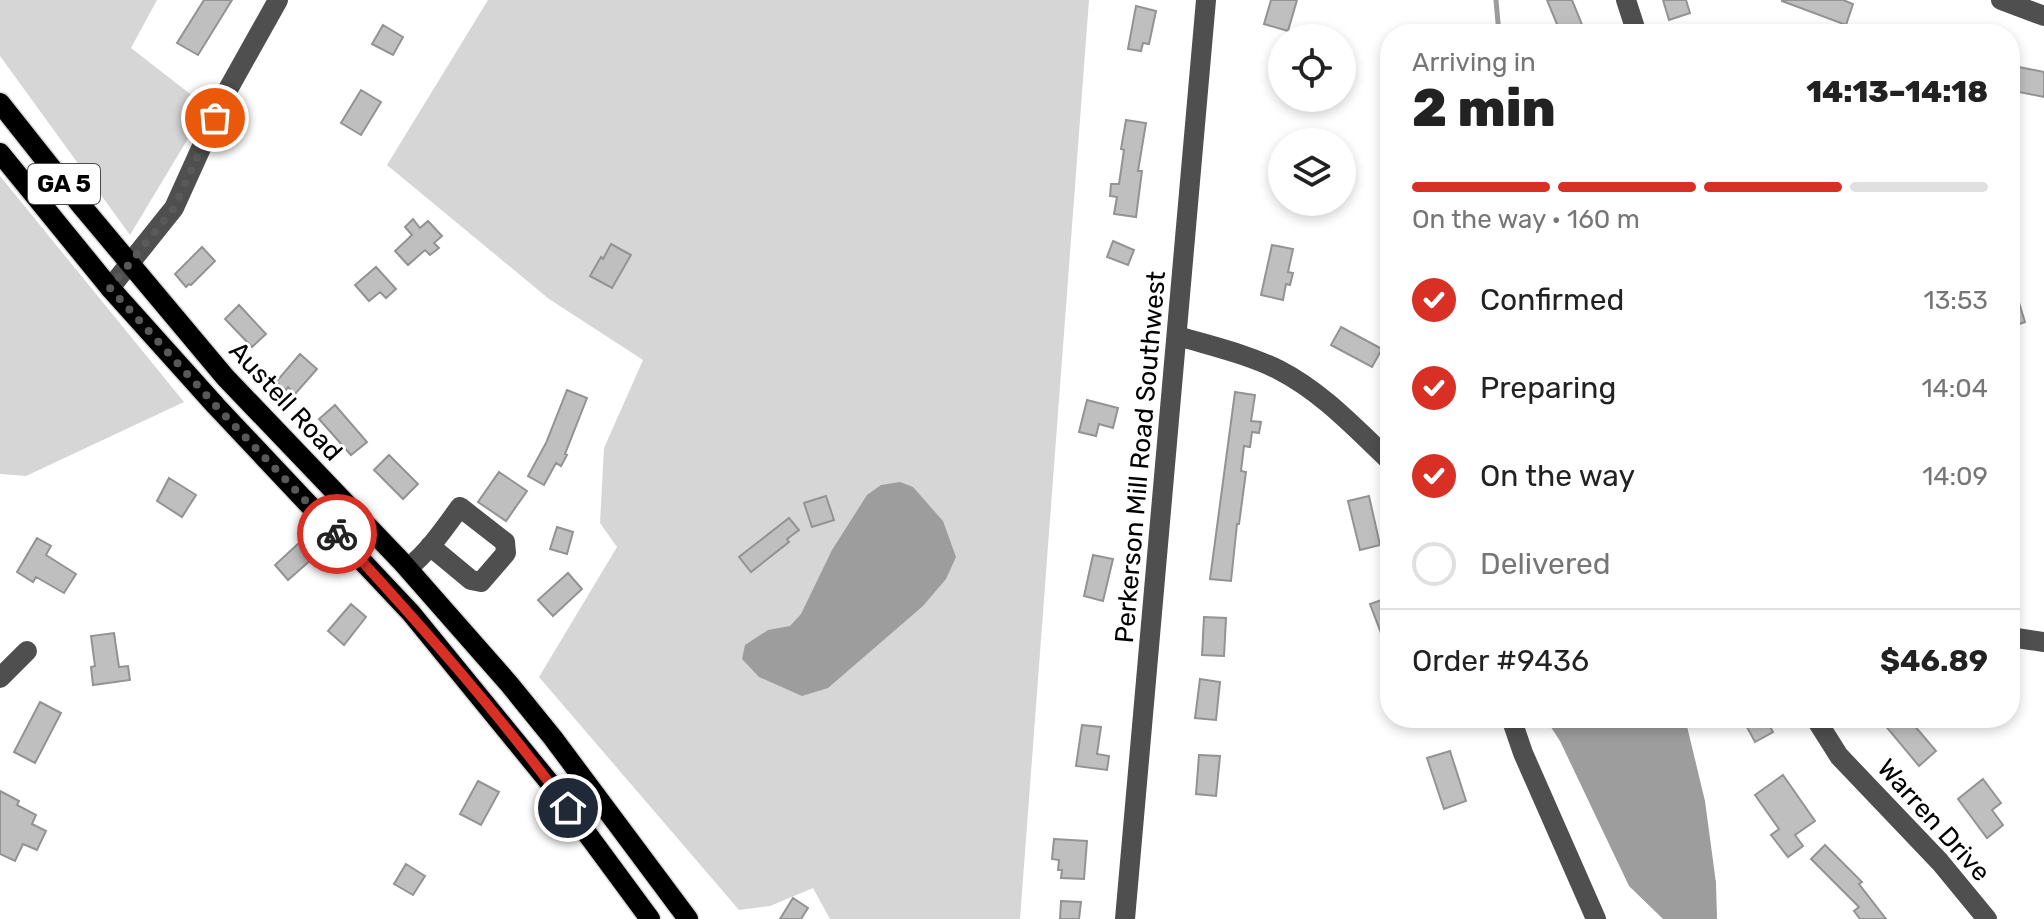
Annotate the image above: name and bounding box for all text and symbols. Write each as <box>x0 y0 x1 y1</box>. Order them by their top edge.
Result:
map controls <box>1268 24 1356 216</box>
button: locate <box>1268 24 1356 112</box>
text: Arriving in <box>1412 47 1536 78</box>
text: 14:13–14:18 <box>1806 74 1988 110</box>
text: 2 min <box>1412 77 1556 139</box>
pin <box>181 84 249 152</box>
icon: bag <box>193 96 237 140</box>
button: layers <box>1268 128 1356 216</box>
road number: GA 5 <box>28 164 100 204</box>
text: On the way · 160 m <box>1412 204 1640 235</box>
street label: Perkerson Mill Road Southwest <box>1109 270 1172 644</box>
icon: check <box>1412 278 1456 322</box>
text: Confirmed <box>1480 282 1624 318</box>
text: 13:53 <box>1924 285 1988 316</box>
street label: Austell Road <box>223 335 349 467</box>
icon: check <box>1412 366 1456 410</box>
text: Preparing <box>1480 370 1616 406</box>
text: 14:04 <box>1921 373 1988 404</box>
icon: check <box>1412 454 1456 498</box>
text: On the way <box>1480 458 1635 494</box>
text: 14:09 <box>1922 461 1988 492</box>
courier <box>297 494 377 574</box>
icon: bike <box>315 512 359 556</box>
text: Delivered <box>1480 546 1611 582</box>
text: Order #9436 <box>1412 643 1589 679</box>
text: $46.89 <box>1880 643 1988 679</box>
street label: Warren Drive <box>1871 753 1996 888</box>
pin <box>534 774 602 842</box>
icon: home <box>546 786 590 830</box>

